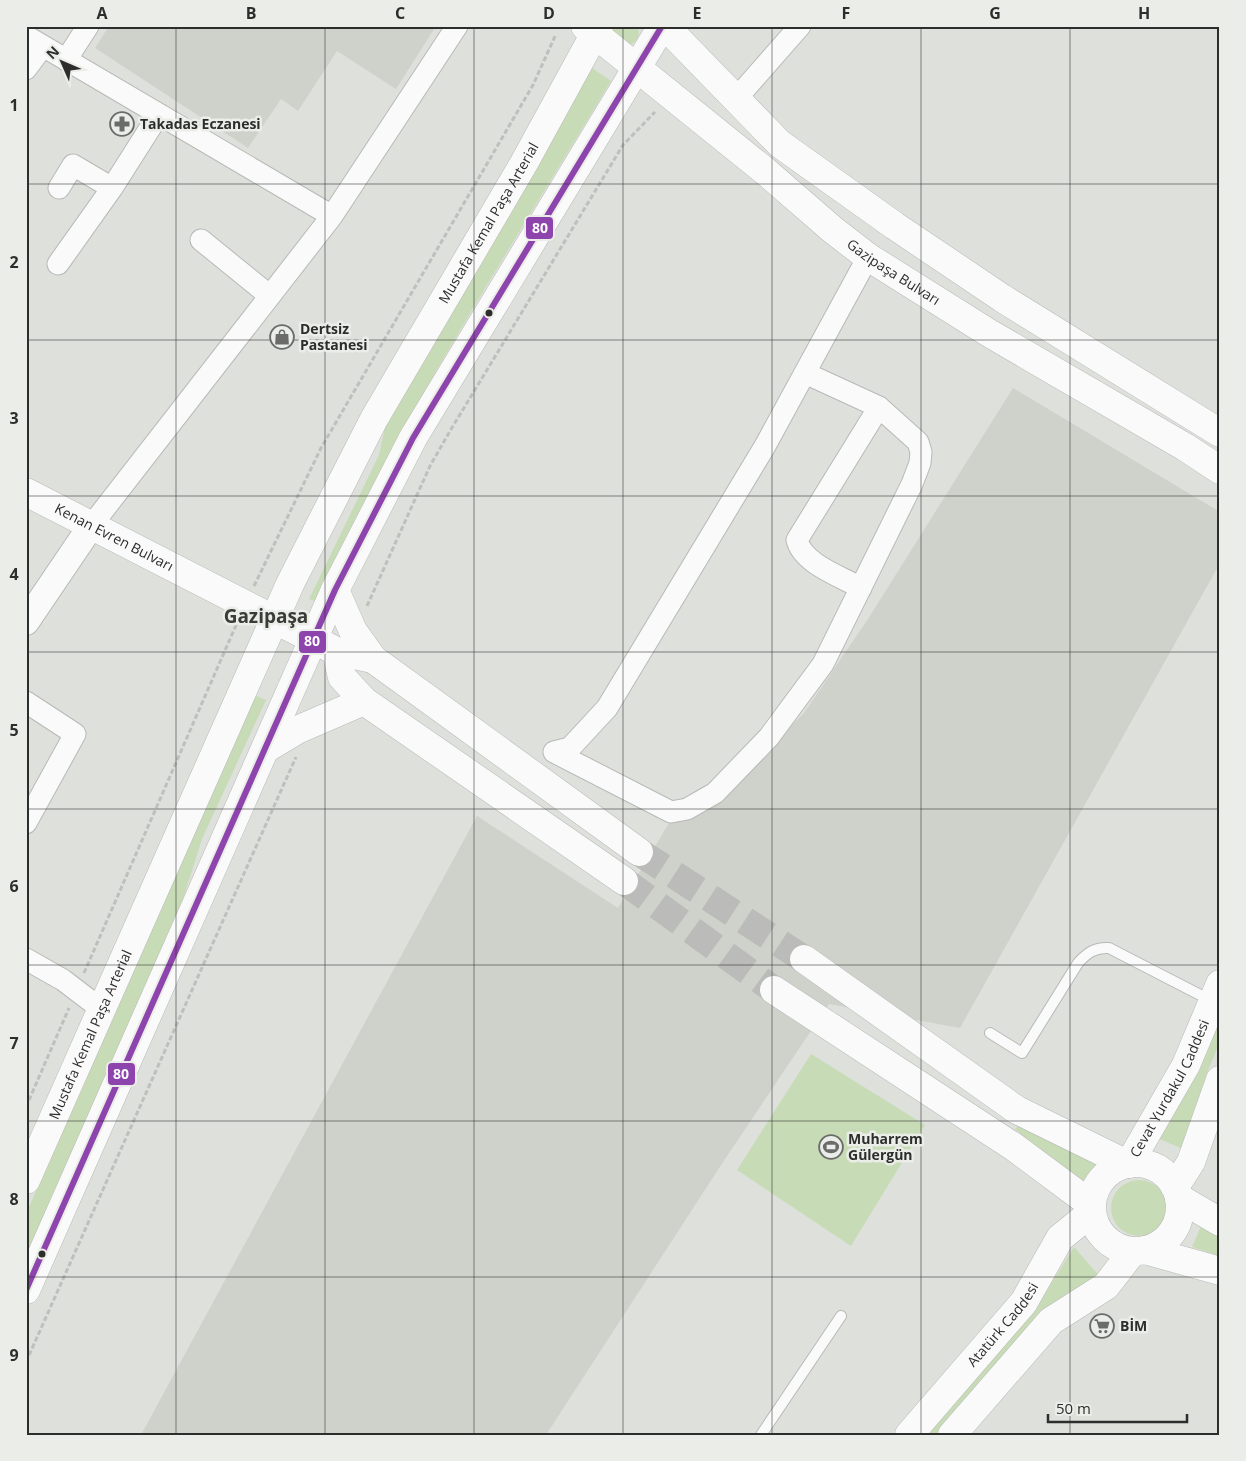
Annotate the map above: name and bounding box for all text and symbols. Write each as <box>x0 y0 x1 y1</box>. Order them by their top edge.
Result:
text: A <box>96 2 108 24</box>
text: B <box>246 2 256 24</box>
text: C <box>395 2 405 24</box>
text: D <box>543 2 555 24</box>
text: E <box>693 2 702 24</box>
text: F <box>842 2 850 24</box>
text: G <box>989 2 1001 24</box>
text: H <box>1138 2 1150 24</box>
north arrow <box>38 38 88 88</box>
text: N <box>42 42 63 63</box>
text: 1 <box>9 94 19 116</box>
pharmacy icon: Takadas Eczanesi <box>109 111 135 137</box>
place label: Takadas Eczanesi <box>140 114 261 133</box>
street label: Mustafa Kemal Paşa Arterial <box>434 139 542 307</box>
line badge: 80 <box>525 216 554 240</box>
text: 80 <box>532 218 548 237</box>
street label: Gazipaşa Bulvarı <box>843 234 944 309</box>
text: 2 <box>9 251 19 273</box>
unlabelled marker <box>484 308 494 318</box>
place label: Dertsiz Pastanesi <box>300 319 367 354</box>
shop icon: Dertsiz Pastanesi <box>269 324 295 350</box>
text: 3 <box>9 407 19 429</box>
street label: Kenan Evren Bulvarı <box>52 498 177 575</box>
text: 4 <box>9 563 19 585</box>
district label: Gazipaşa <box>224 603 308 629</box>
line badge: 80 <box>298 630 327 654</box>
text: 80 <box>304 631 320 650</box>
text: 5 <box>9 719 19 741</box>
text: 6 <box>9 875 19 897</box>
street label: Mustafa Kemal Paşa Arterial <box>44 947 136 1122</box>
street label: Cevat Yurdakul Caddesi <box>1125 1016 1213 1161</box>
text: 7 <box>9 1032 19 1054</box>
line badge: 80 <box>107 1062 136 1086</box>
text: 80 <box>113 1064 129 1083</box>
place label: Muharrem Gülergün <box>848 1129 923 1164</box>
sports icon: Muharrem Gülergün <box>818 1134 844 1160</box>
text: 8 <box>9 1188 19 1210</box>
unlabelled marker <box>37 1249 47 1259</box>
street label: Atatürk Caddesi <box>962 1279 1042 1370</box>
supermarket icon: BİM <box>1089 1313 1115 1339</box>
place label: BİM <box>1120 1316 1147 1335</box>
text: 9 <box>9 1344 19 1366</box>
scale bar <box>1048 1391 1187 1423</box>
text: 50 m <box>1056 1398 1091 1418</box>

